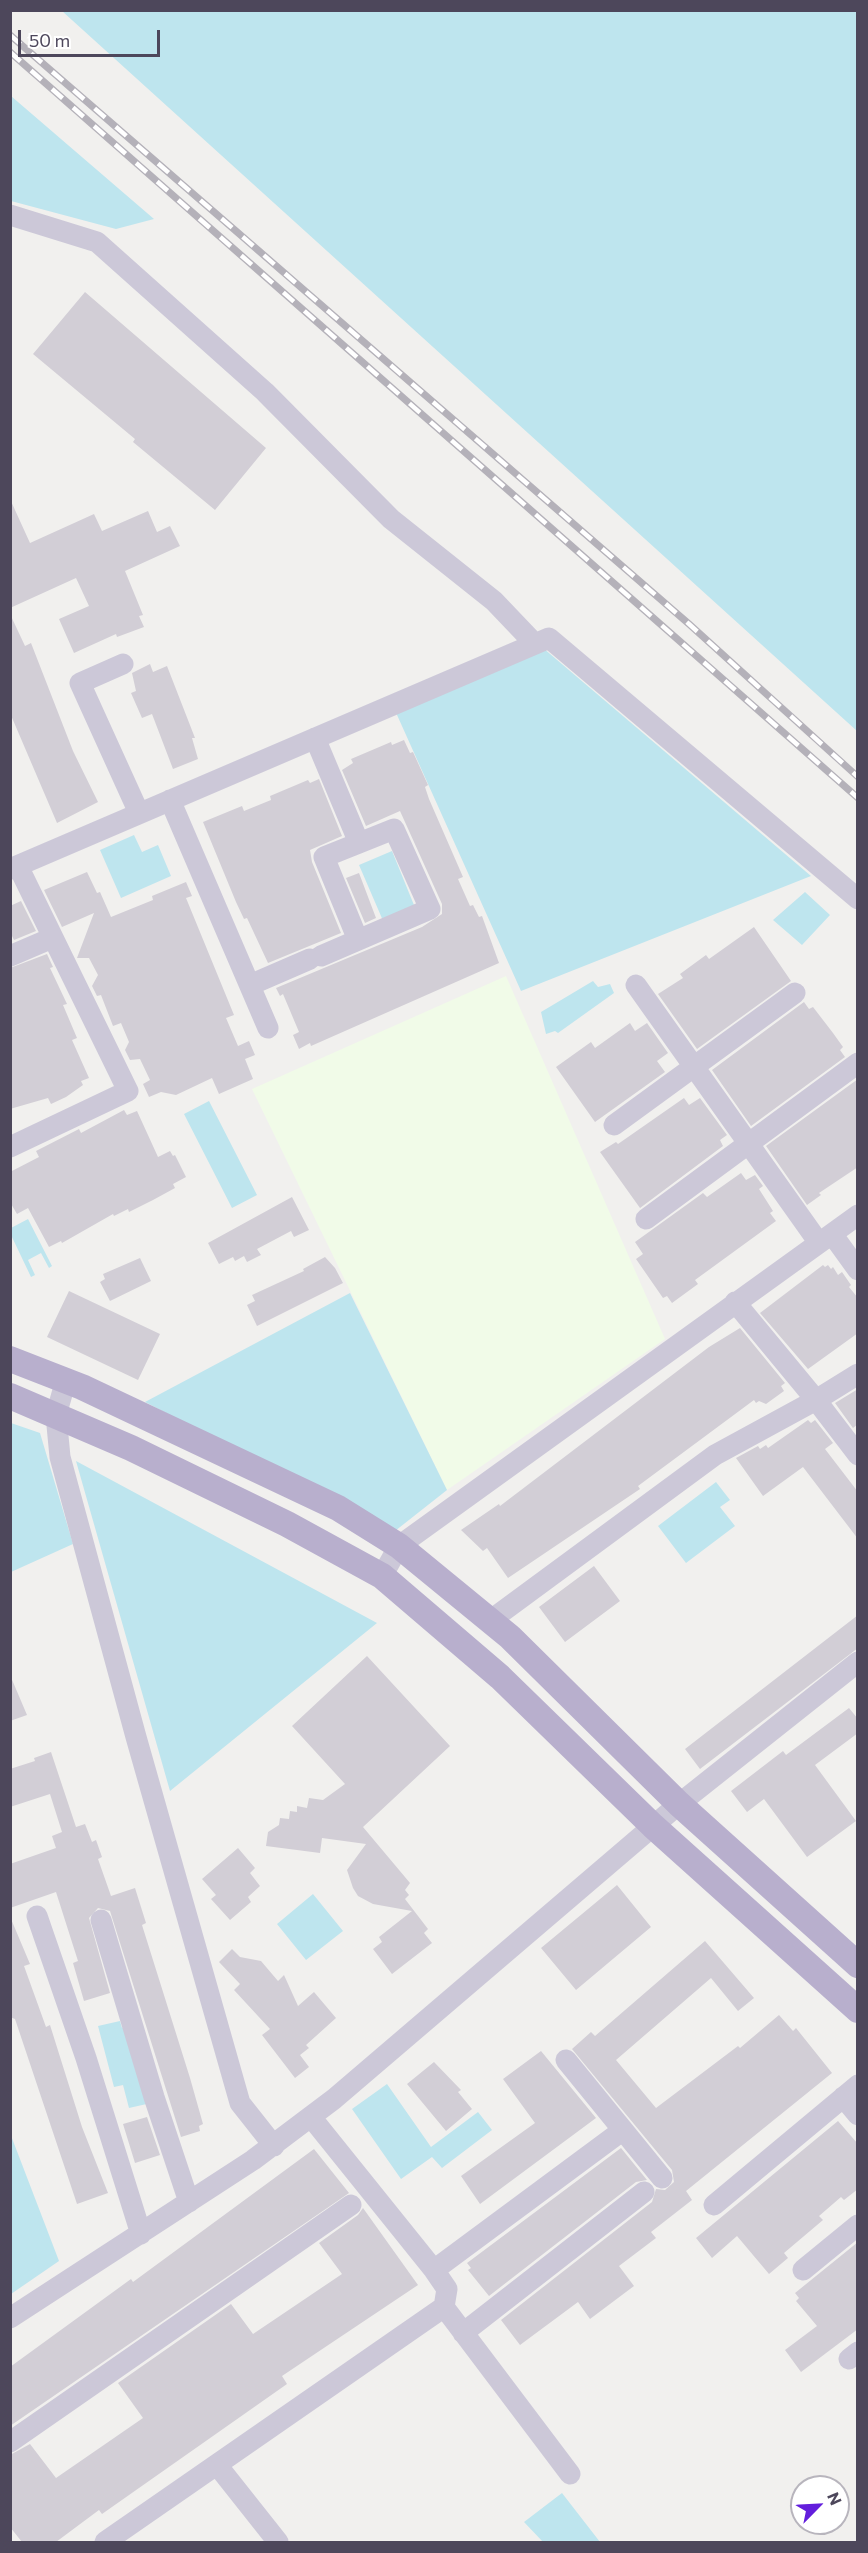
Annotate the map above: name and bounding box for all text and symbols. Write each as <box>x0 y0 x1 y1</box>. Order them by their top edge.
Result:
scale bar <box>21 18 164 56</box>
text: 50 m <box>29 29 70 51</box>
north arrow <box>790 2475 850 2535</box>
text: N <box>824 2489 846 2508</box>

